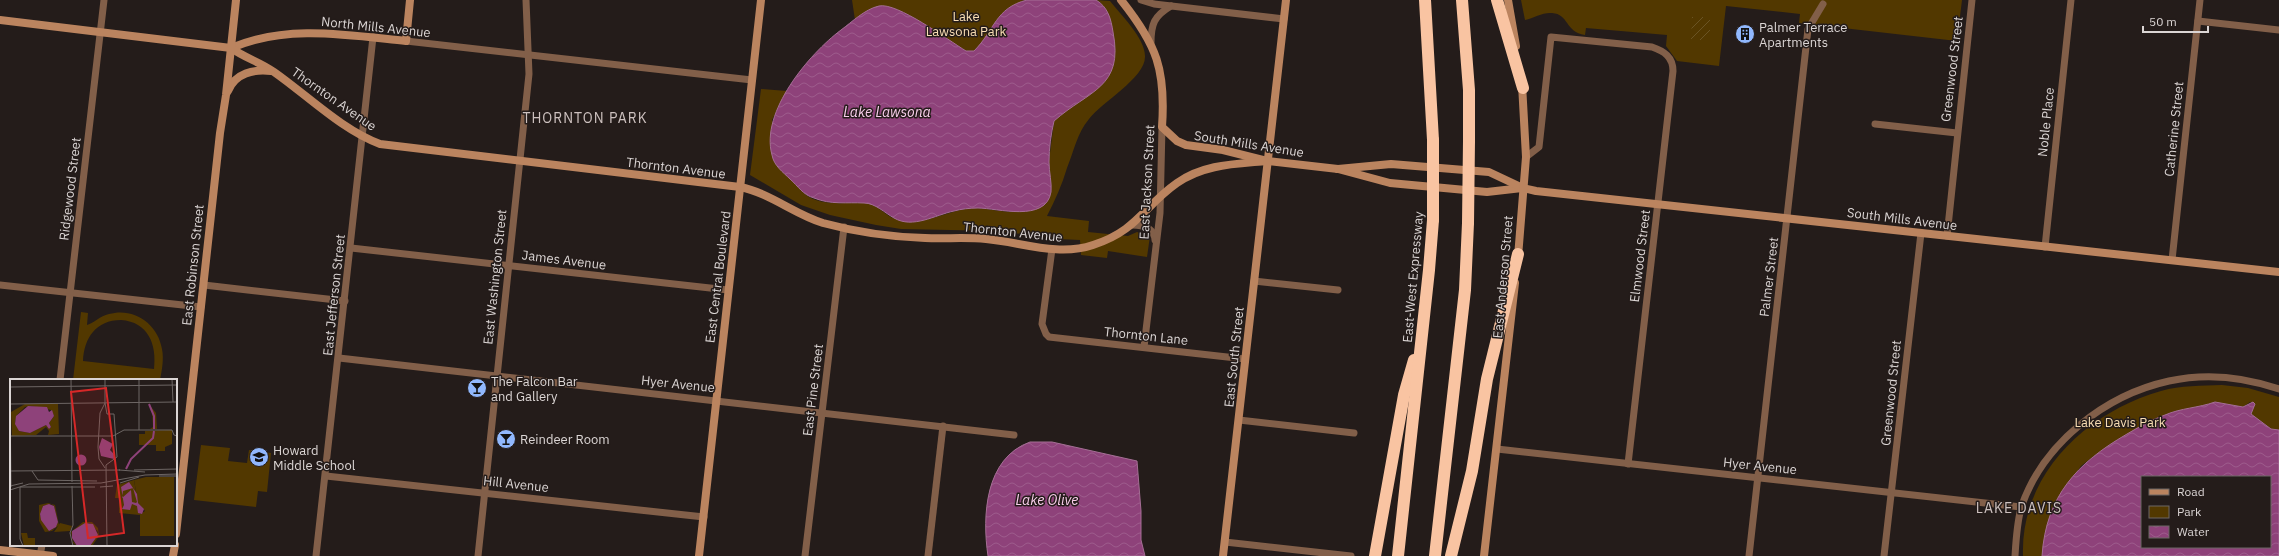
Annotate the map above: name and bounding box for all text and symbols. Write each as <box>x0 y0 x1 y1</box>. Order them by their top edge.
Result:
park label: Lake Lawsona Park <box>926 8 1006 40</box>
scale bar <box>2143 8 2208 34</box>
street label: North Mills Avenue <box>320 13 432 41</box>
text: 50 m <box>2149 14 2177 29</box>
street label: Greenwood Street <box>1937 15 1967 123</box>
place label: Palmer Terrace Apartments <box>1759 19 1847 51</box>
building icon: Palmer Terrace Apartments <box>1734 23 1756 45</box>
street label: Thornton Avenue <box>288 63 380 135</box>
street label: Catherine Street <box>2161 81 2187 177</box>
street label: Noble Place <box>2034 86 2058 158</box>
water label: Lake Lawsona <box>843 103 931 121</box>
district label: THORNTON PARK <box>522 109 648 127</box>
street label: East Jackson Street <box>1136 124 1158 240</box>
street label: South Mills Avenue <box>1193 127 1305 161</box>
street label: Ridgewood Street <box>55 136 85 242</box>
street label: Thornton Avenue <box>625 153 727 183</box>
street label: East Robinson Street <box>178 204 208 326</box>
street label: South Mills Avenue <box>1846 204 1958 234</box>
street label: East Washington Street <box>479 209 511 345</box>
street label: Elmwood Street <box>1626 209 1654 303</box>
street label: East Central Boulevard <box>701 210 735 344</box>
street label: East-West Expressway <box>1399 210 1427 343</box>
street label: East Anderson Street <box>1489 215 1517 339</box>
street label: Thornton Avenue <box>962 218 1064 246</box>
street label: East Jefferson Street <box>319 233 349 357</box>
street label: Palmer Street <box>1756 236 1782 318</box>
street label: James Avenue <box>521 246 607 274</box>
street label: East South Street <box>1220 306 1248 408</box>
street label: Thornton Lane <box>1103 323 1189 349</box>
street label: Greenwood Street <box>1877 339 1905 447</box>
street label: East Pine Street <box>799 343 827 437</box>
street label: Hyer Avenue <box>640 372 716 396</box>
place label: The Falcon Bar and Gallery <box>491 373 578 405</box>
bar icon: The Falcon Bar and Gallery <box>466 377 488 399</box>
inset map <box>10 379 177 546</box>
park label: Lake Davis Park <box>2074 414 2166 431</box>
bar icon: Reindeer Room <box>495 428 517 450</box>
place label: Reindeer Room <box>520 431 610 448</box>
place label: Howard Middle School <box>273 442 356 474</box>
school or university icon: Howard Middle School <box>248 446 270 468</box>
street label: Hyer Avenue <box>1722 454 1798 478</box>
street label: Hill Avenue <box>482 472 550 496</box>
legend <box>2141 476 2271 548</box>
text: Road <box>2177 484 2205 499</box>
water label: Lake Olive <box>1016 491 1078 509</box>
district label: LAKE DAVIS <box>1976 499 2062 517</box>
text: Park <box>2177 504 2202 519</box>
text: Water <box>2177 524 2210 539</box>

